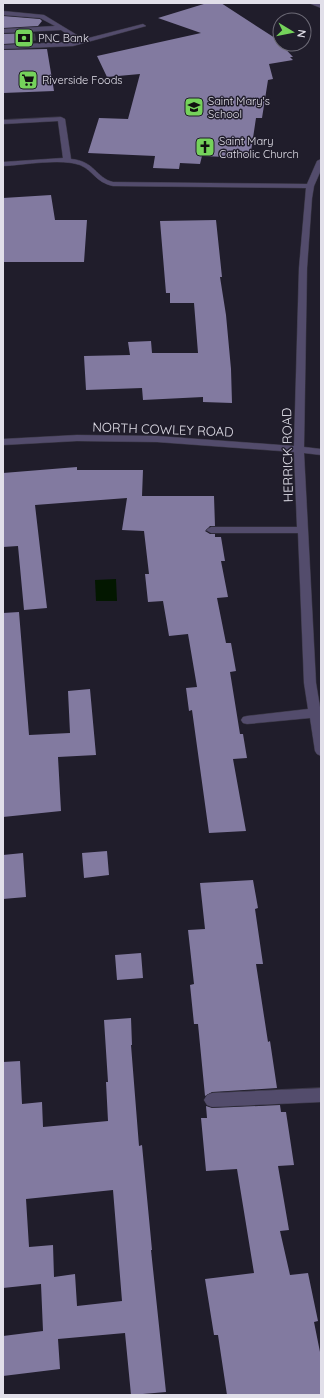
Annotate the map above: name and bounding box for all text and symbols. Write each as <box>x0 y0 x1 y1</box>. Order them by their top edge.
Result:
north arrow <box>272 12 312 52</box>
bank icon: PNC Bank <box>13 27 35 49</box>
text: N <box>294 29 309 39</box>
place label: PNC Bank <box>38 31 89 45</box>
supermarket icon: Riverside Foods <box>17 69 39 91</box>
place label: Riverside Foods <box>42 73 123 87</box>
place label: Saint Mary's School <box>208 94 270 121</box>
school or university icon: Saint Mary's School <box>183 96 205 118</box>
place label: Saint Mary Catholic Church <box>219 134 299 161</box>
church icon: Saint Mary Catholic Church <box>194 136 216 158</box>
street label: HERRICK ROAD <box>278 408 296 502</box>
street label: NORTH COWLEY ROAD <box>92 419 234 439</box>

